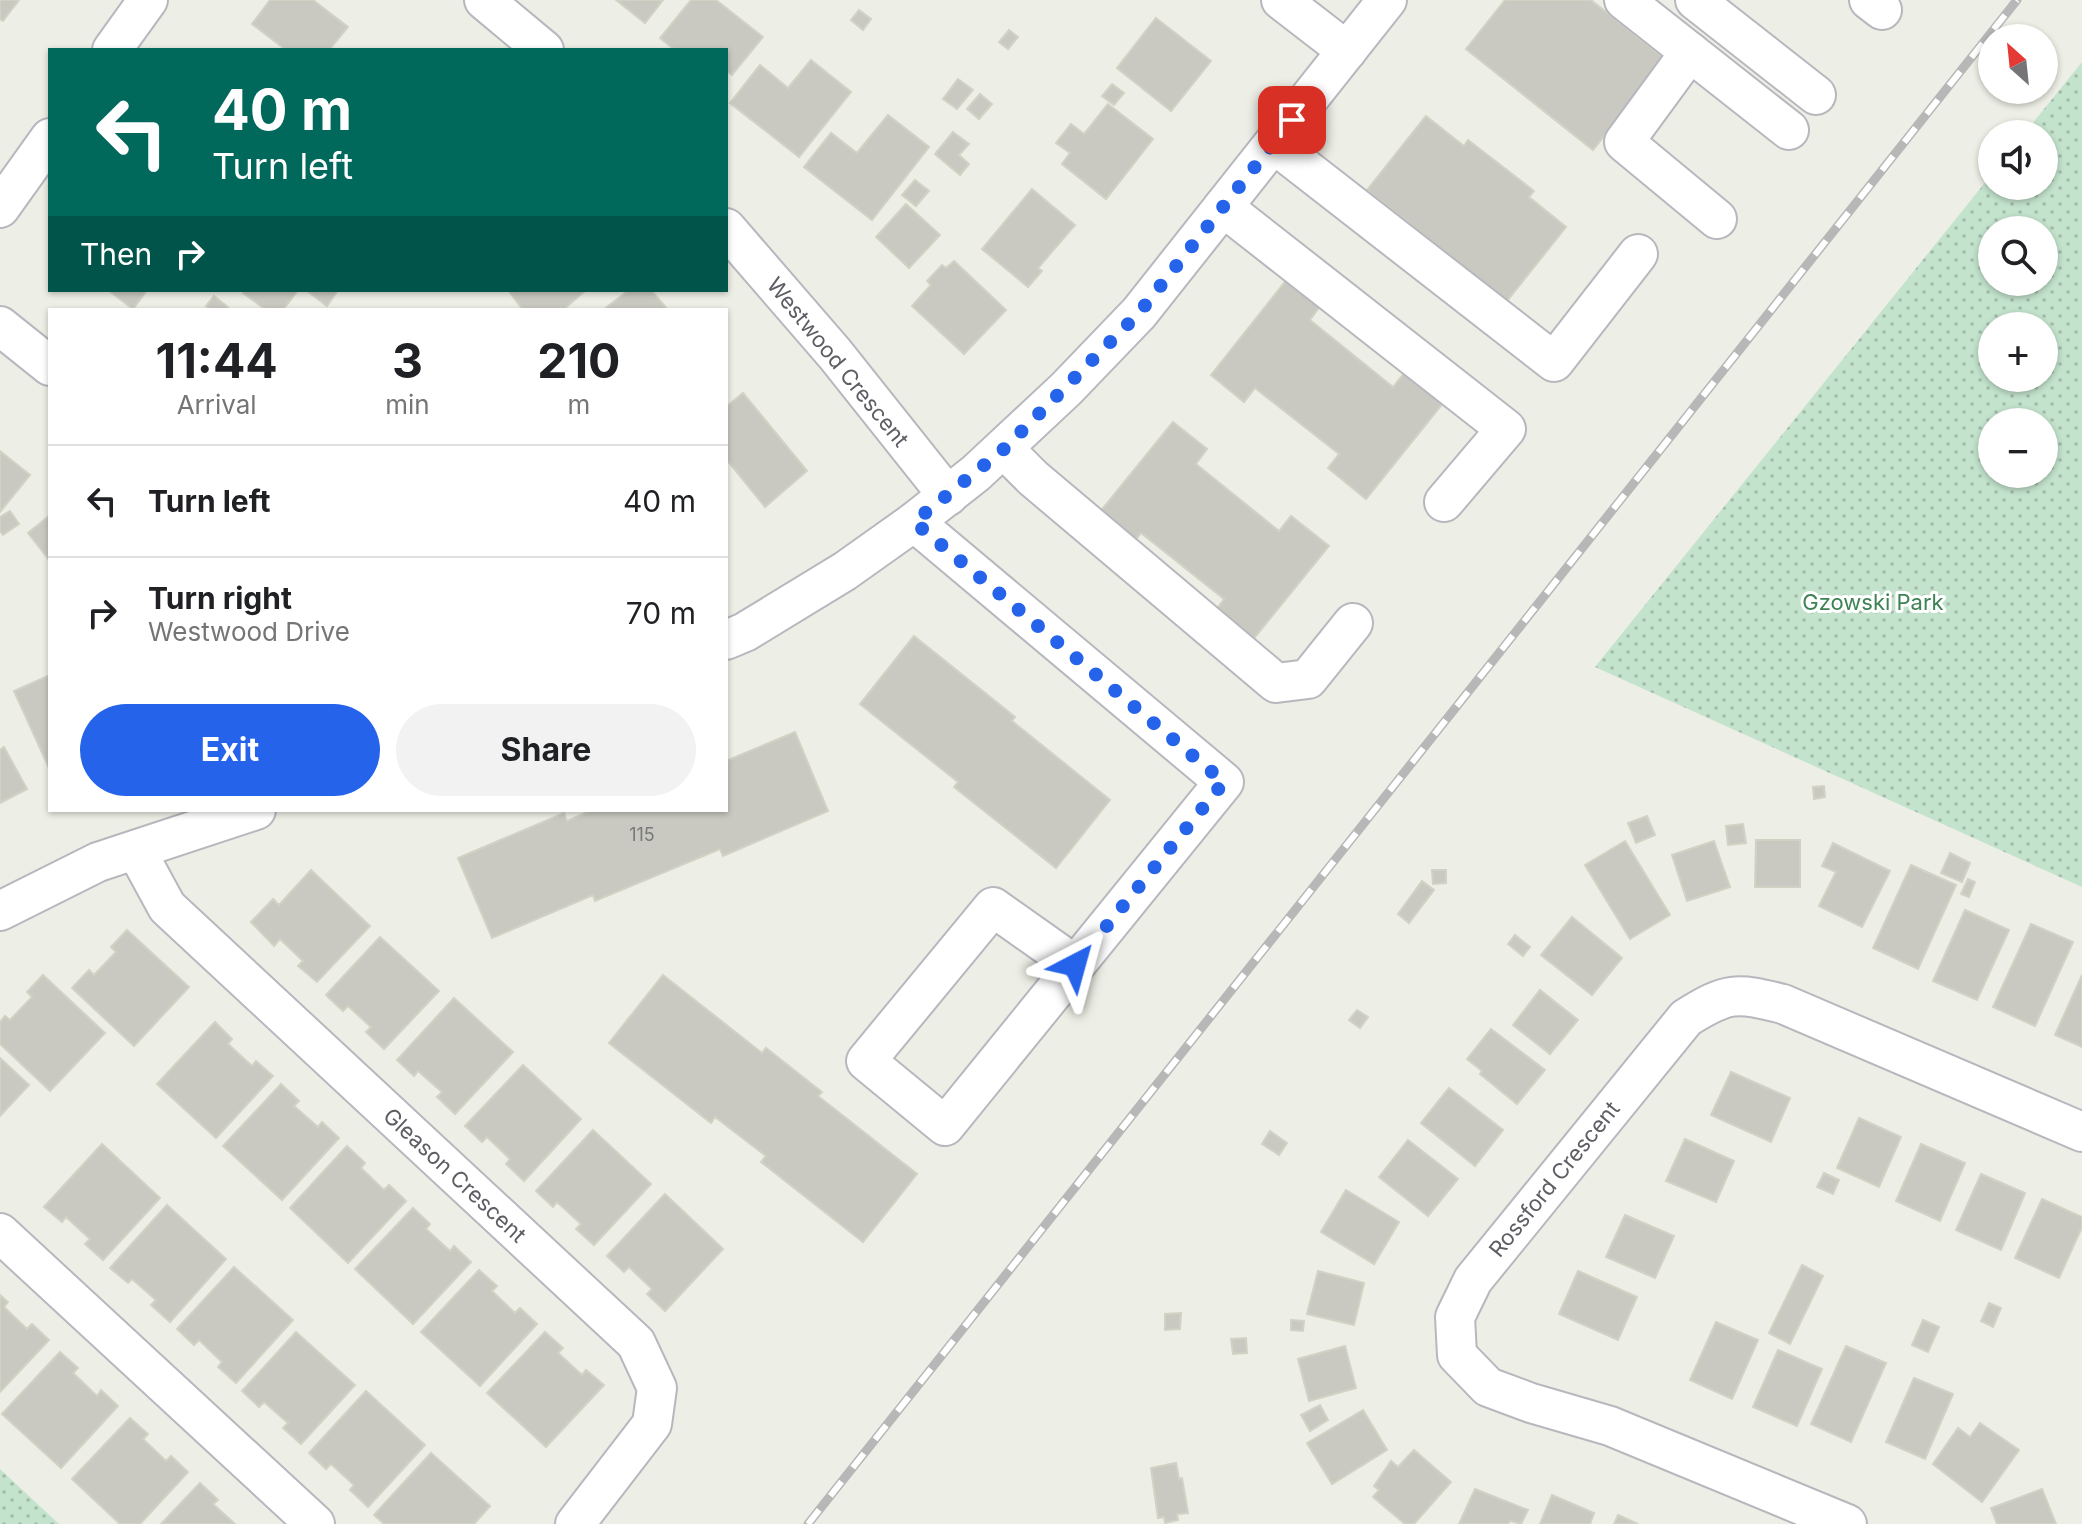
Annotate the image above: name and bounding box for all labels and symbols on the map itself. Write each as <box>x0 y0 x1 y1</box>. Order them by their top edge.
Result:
north arrow <box>1978 24 2058 104</box>
pin <box>1258 86 1326 154</box>
street label: Westwood Crescent <box>762 272 914 452</box>
park label: Gzowski Park <box>1802 589 1944 615</box>
house number: 115 <box>629 824 655 845</box>
position arrow <box>1033 923 1117 1007</box>
street label: Rossford Crescent <box>1483 1096 1625 1262</box>
street label: Gleason Crescent <box>378 1102 532 1248</box>

